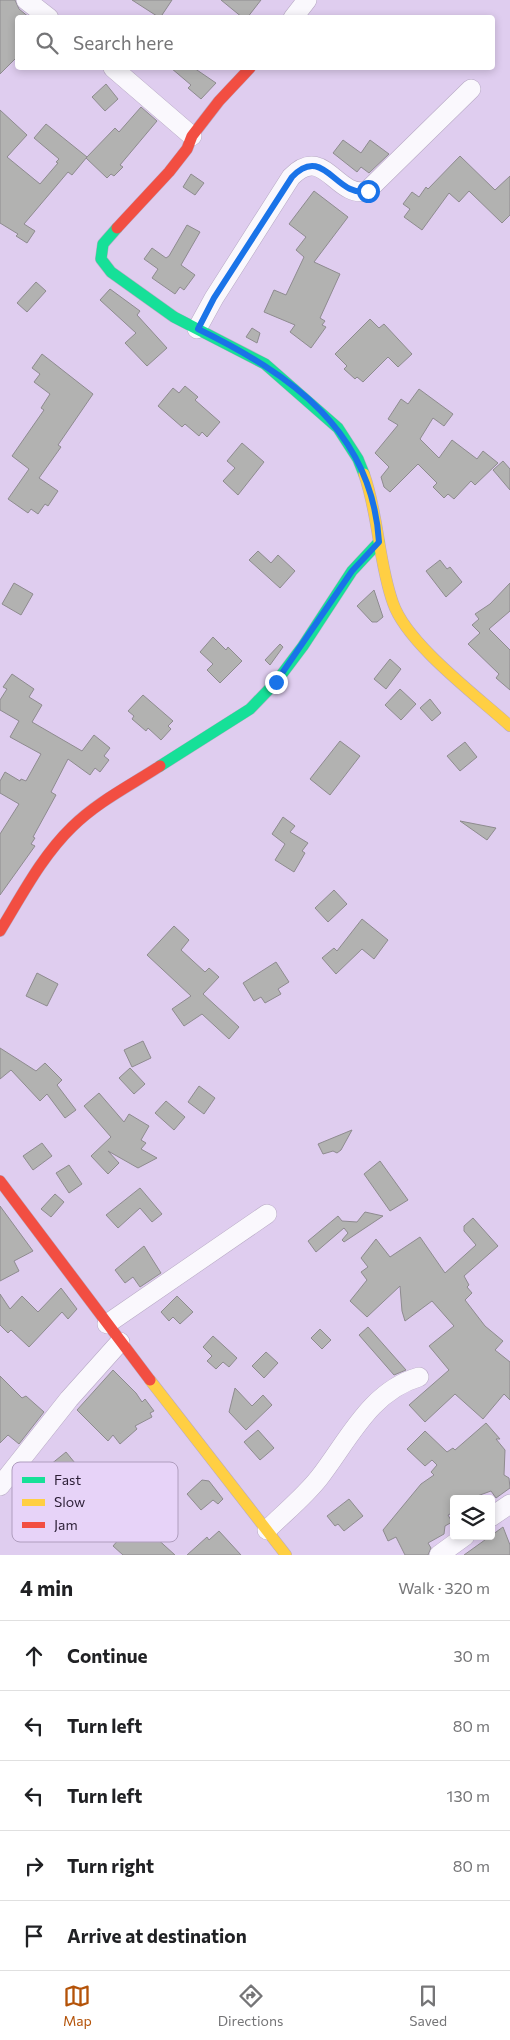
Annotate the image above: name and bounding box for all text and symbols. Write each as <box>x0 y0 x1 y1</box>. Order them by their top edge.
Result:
search box <box>15 15 495 70</box>
icon: search <box>33 29 61 57</box>
text: Search here <box>73 31 173 54</box>
route start <box>357 180 380 203</box>
route end <box>265 671 288 694</box>
legend <box>12 1462 178 1542</box>
text: Fast <box>54 1471 81 1488</box>
text: Slow <box>54 1493 85 1510</box>
map controls <box>450 1495 495 1540</box>
button: layers <box>450 1495 495 1540</box>
text: Jam <box>54 1516 78 1533</box>
text: 4 min <box>20 1575 73 1600</box>
text: Walk · 320 m <box>398 1578 490 1597</box>
icon: ahead <box>20 1642 48 1670</box>
text: Continue <box>67 1644 147 1667</box>
text: 30 m <box>453 1646 490 1665</box>
icon: left <box>20 1712 48 1740</box>
text: Turn left <box>67 1714 142 1737</box>
text: 80 m <box>453 1716 490 1735</box>
icon: left <box>20 1782 48 1810</box>
text: Turn left <box>67 1784 142 1807</box>
text: 130 m <box>447 1786 490 1805</box>
icon: right <box>20 1852 48 1880</box>
text: Turn right <box>67 1854 154 1877</box>
text: 80 m <box>453 1856 490 1875</box>
icon: arrive <box>20 1922 48 1950</box>
text: Arrive at destination <box>67 1924 247 1947</box>
tab: Map <box>63 1982 92 2029</box>
tab: Directions <box>218 1982 283 2029</box>
tab: Saved <box>409 1982 447 2029</box>

